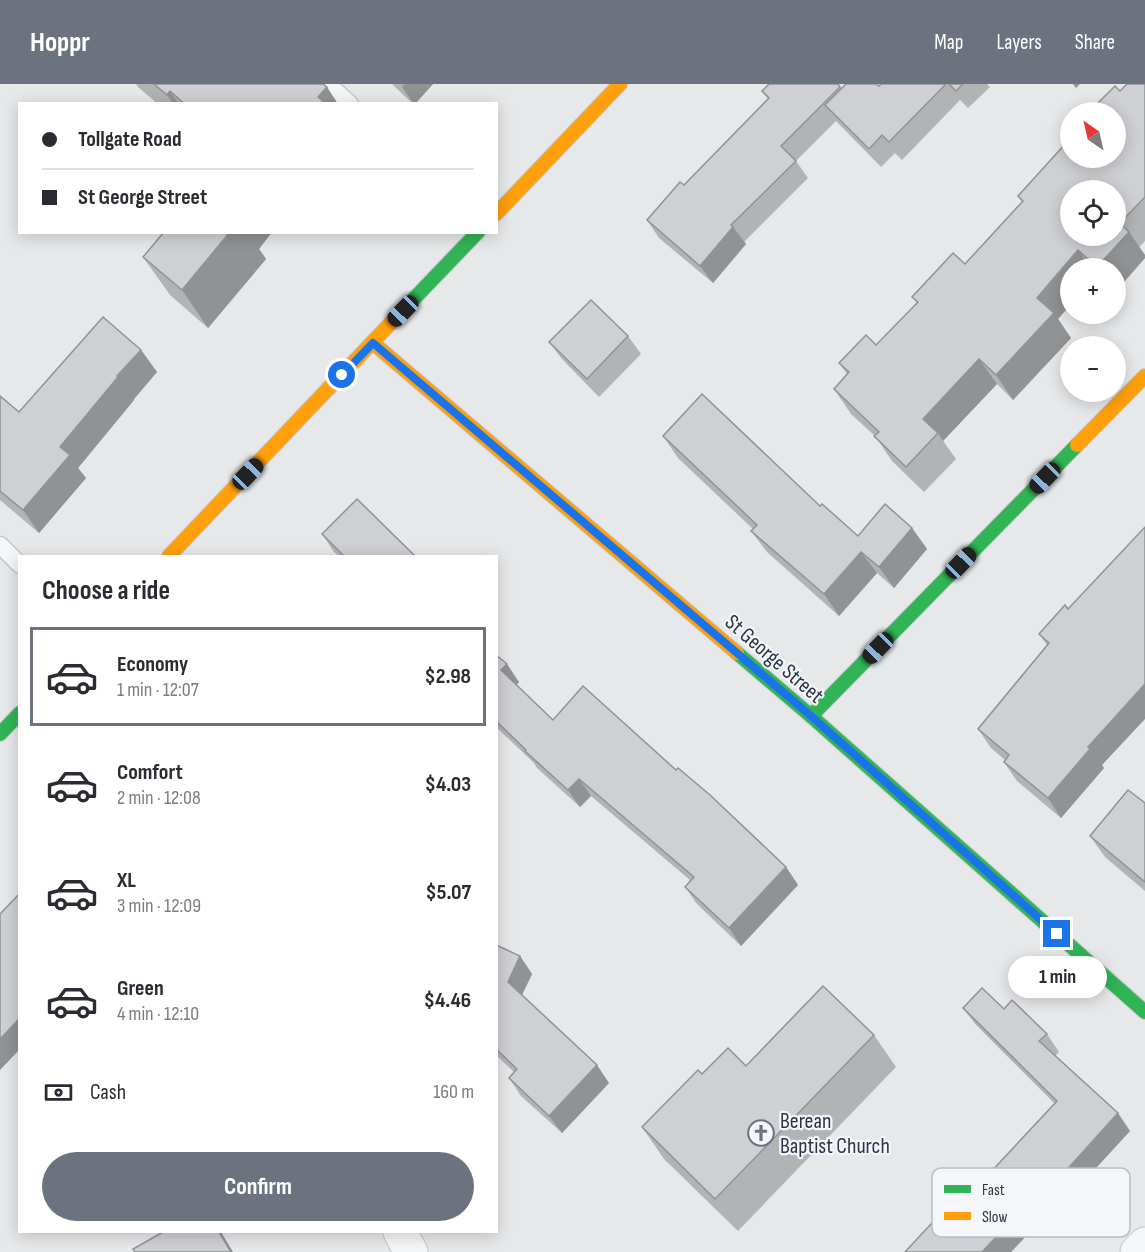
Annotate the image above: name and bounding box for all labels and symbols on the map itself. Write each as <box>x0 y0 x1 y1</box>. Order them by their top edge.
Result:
north arrow <box>1060 102 1126 168</box>
car <box>384 292 422 330</box>
route start <box>328 361 355 388</box>
car <box>229 455 267 493</box>
car <box>1026 459 1064 497</box>
car <box>942 544 980 582</box>
street label: St George Street <box>719 609 829 709</box>
car <box>859 629 897 667</box>
route end <box>1043 920 1070 947</box>
callout: 1 min <box>1008 955 1106 997</box>
place label: Berean Baptist Church <box>780 1108 890 1160</box>
church icon: Berean Baptist Church <box>746 1118 776 1148</box>
legend <box>932 1168 1130 1237</box>
text: Fast <box>982 1181 1005 1200</box>
text: Slow <box>982 1208 1007 1227</box>

